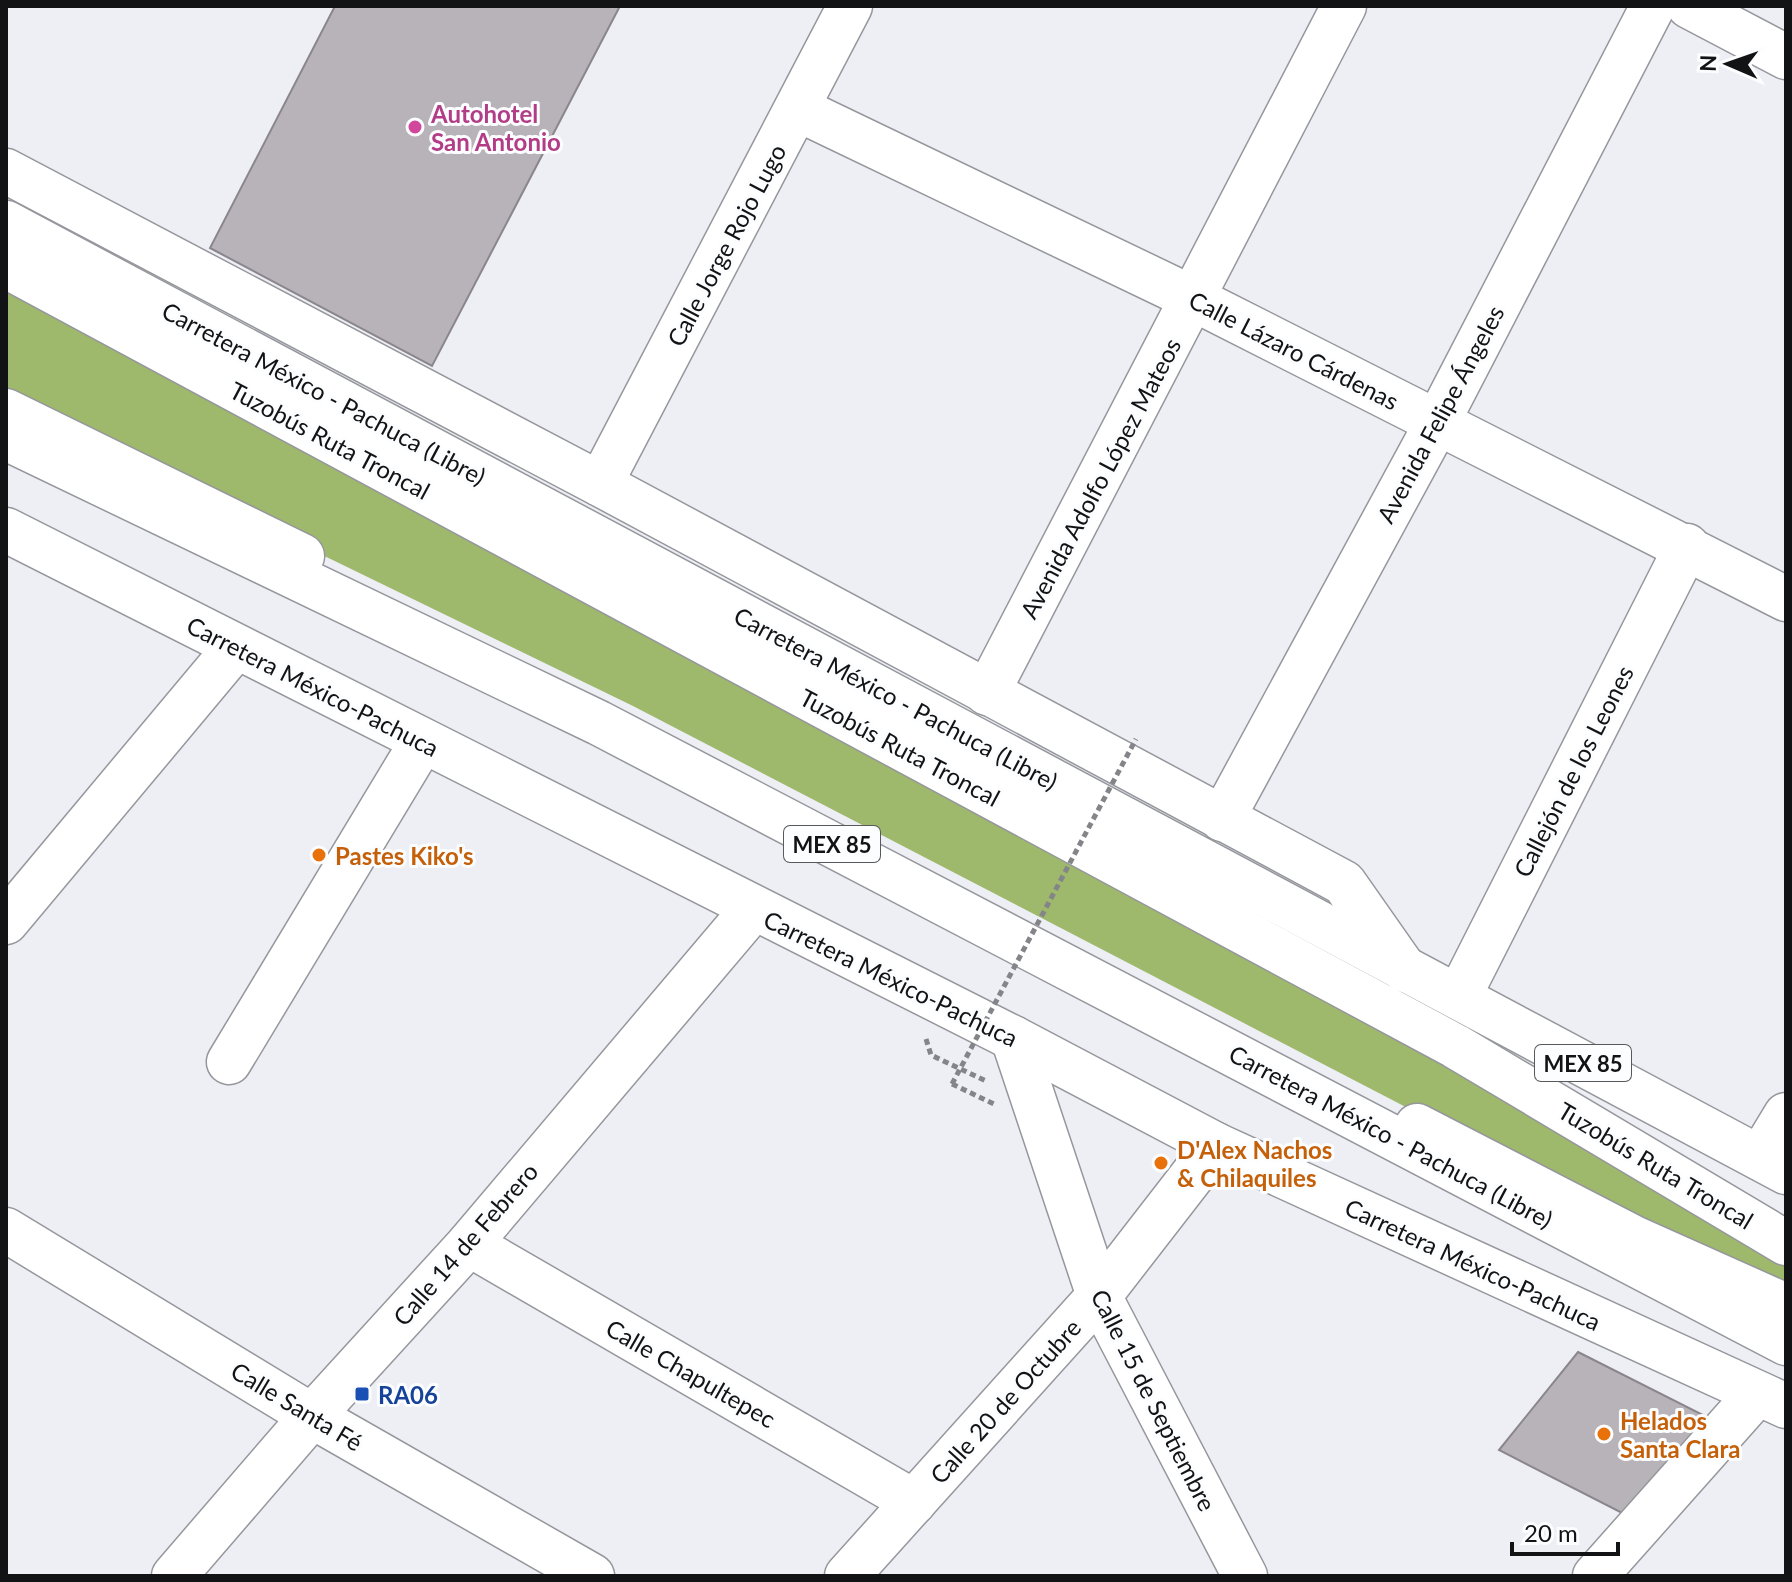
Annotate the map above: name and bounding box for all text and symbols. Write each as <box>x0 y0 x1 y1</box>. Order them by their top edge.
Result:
north arrow <box>1688 24 1768 104</box>
text: N <box>1694 54 1721 72</box>
place label: Autohotel San Antonio <box>430 99 561 156</box>
marker: Autohotel San Antonio <box>406 118 424 136</box>
street label: Calle Jorge Rojo Lugo <box>660 139 792 351</box>
street label: Calle Lázaro Cárdenas <box>1184 285 1404 415</box>
street label: Carretera México - Pachuca (Libre) <box>157 295 491 491</box>
street label: Avenida Felipe Ángeles <box>1370 300 1510 528</box>
street label: Avenida Adolfo López Mateos <box>1014 333 1186 623</box>
street label: Tuzobús Ruta Troncal <box>225 375 435 505</box>
street label: Carretera México - Pachuca (Libre) <box>729 600 1063 796</box>
street label: Carretera México-Pachuca <box>182 610 444 762</box>
street label: Callejón de los Leones <box>1507 661 1639 881</box>
street label: Tuzobús Ruta Troncal <box>795 682 1005 812</box>
road number: MEX 85 <box>784 826 880 862</box>
place label: Pastes Kiko's <box>335 841 474 870</box>
marker: Pastes Kiko's <box>310 846 328 864</box>
street label: Carretera México-Pachuca <box>759 904 1023 1052</box>
street label: Carretera México - Pachuca (Libre) <box>1224 1038 1558 1234</box>
road number: MEX 85 <box>1535 1045 1631 1081</box>
street label: Tuzobús Ruta Troncal <box>1553 1095 1759 1235</box>
place label: D'Alex Nachos & Chilaquiles <box>1177 1135 1332 1192</box>
marker: D'Alex Nachos & Chilaquiles <box>1152 1154 1170 1172</box>
street label: Calle 14 de Febrero <box>387 1157 543 1331</box>
street label: Carretera México-Pachuca <box>1341 1192 1605 1336</box>
street label: Calle 15 de Septiembre <box>1086 1284 1222 1516</box>
street label: Calle Chapultepec <box>601 1313 781 1433</box>
street label: Calle 20 de Octubre <box>924 1313 1086 1489</box>
street label: Calle Santa Fé <box>226 1355 368 1457</box>
place label: RA06 <box>378 1380 438 1409</box>
marker: RA06 <box>353 1385 371 1403</box>
place label: Helados Santa Clara <box>1620 1406 1741 1463</box>
marker: Helados Santa Clara <box>1595 1425 1613 1443</box>
scale bar <box>1512 1506 1618 1556</box>
text: 20 m <box>1524 1518 1578 1547</box>

